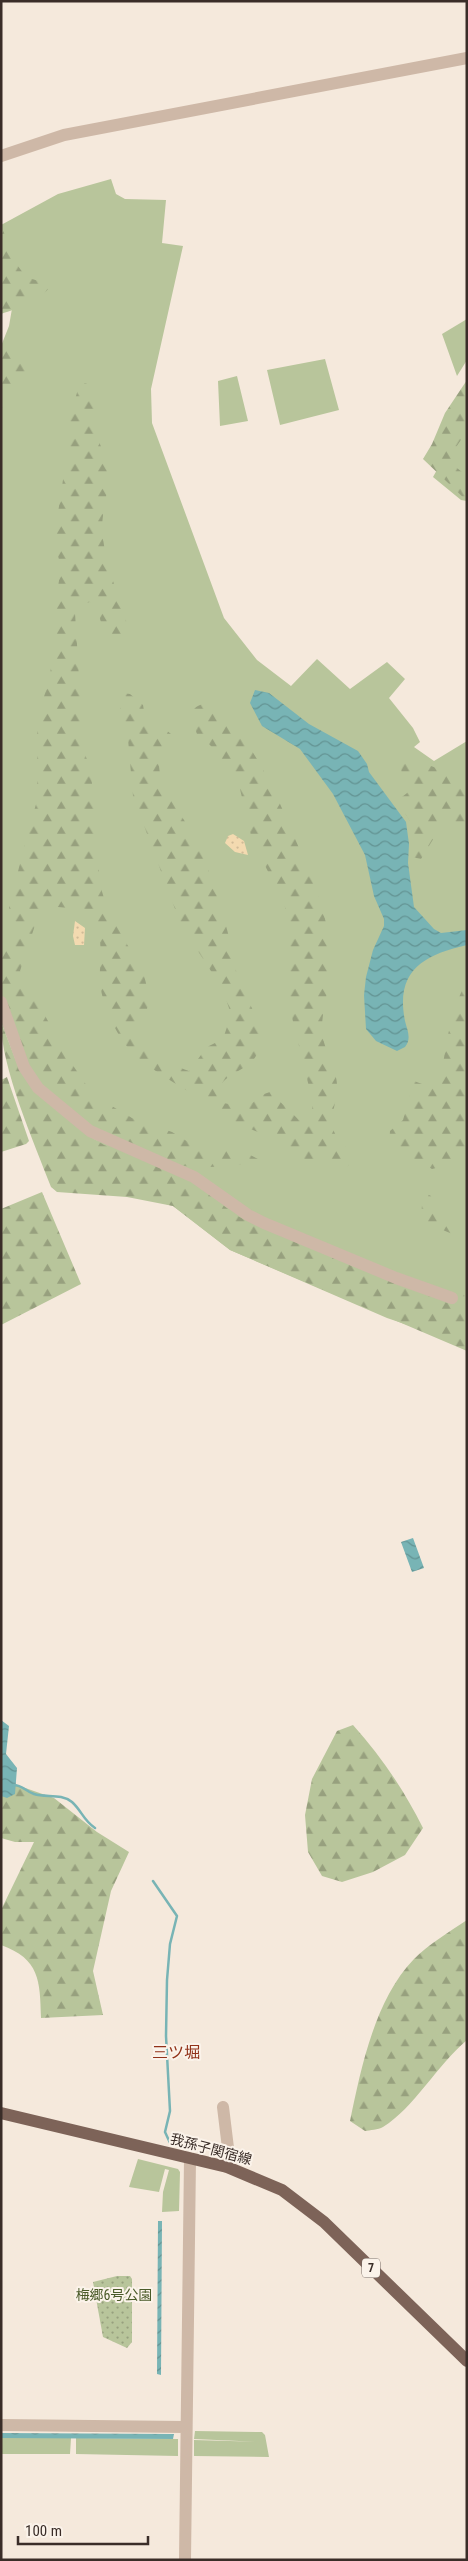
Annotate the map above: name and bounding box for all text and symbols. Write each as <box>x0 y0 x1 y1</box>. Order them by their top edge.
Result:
district label: 三ツ堀 <box>152 2043 200 2062</box>
street label: 我孫子関宿線 <box>168 2130 254 2168</box>
road number: 7 <box>362 2258 380 2278</box>
park label: 梅郷6号公園 <box>76 2287 152 2303</box>
scale bar <box>18 2514 148 2546</box>
text: 100 m <box>25 2522 62 2540</box>

